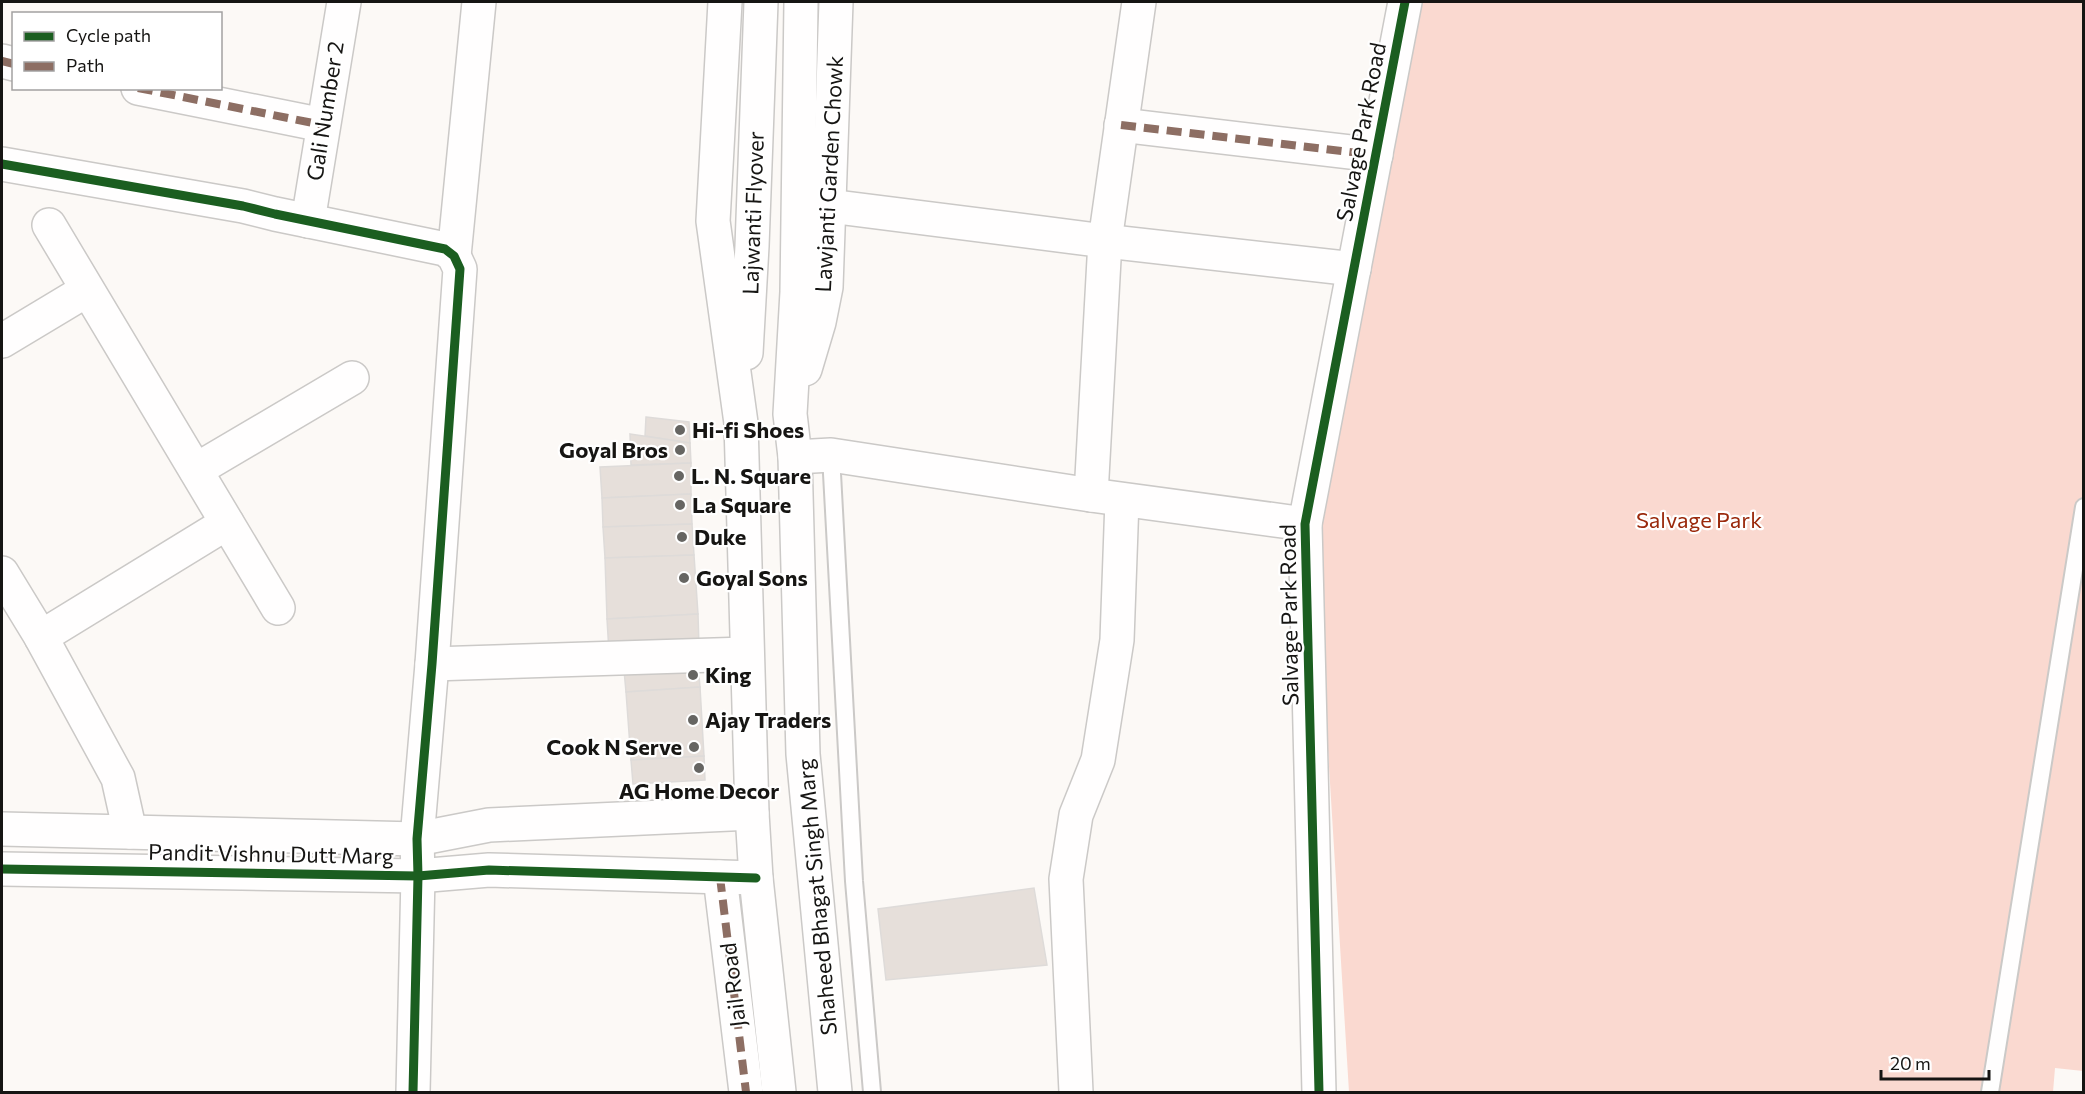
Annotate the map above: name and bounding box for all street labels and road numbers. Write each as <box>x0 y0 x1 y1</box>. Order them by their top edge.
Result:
street label: Gali Number 2 <box>300 39 349 183</box>
street label: Salvage Park Road <box>1330 40 1391 224</box>
street label: Lawjanti Garden Chowk <box>809 55 848 293</box>
street label: Lajwanti Flyover <box>736 131 769 295</box>
street label: Salvage Park Road <box>1273 524 1304 706</box>
street label: Shaheed Bhagat Singh Marg <box>791 758 842 1036</box>
street label: Pandit Vishnu Dutt Marg <box>148 838 394 869</box>
street label: Jail Road <box>714 941 751 1029</box>

